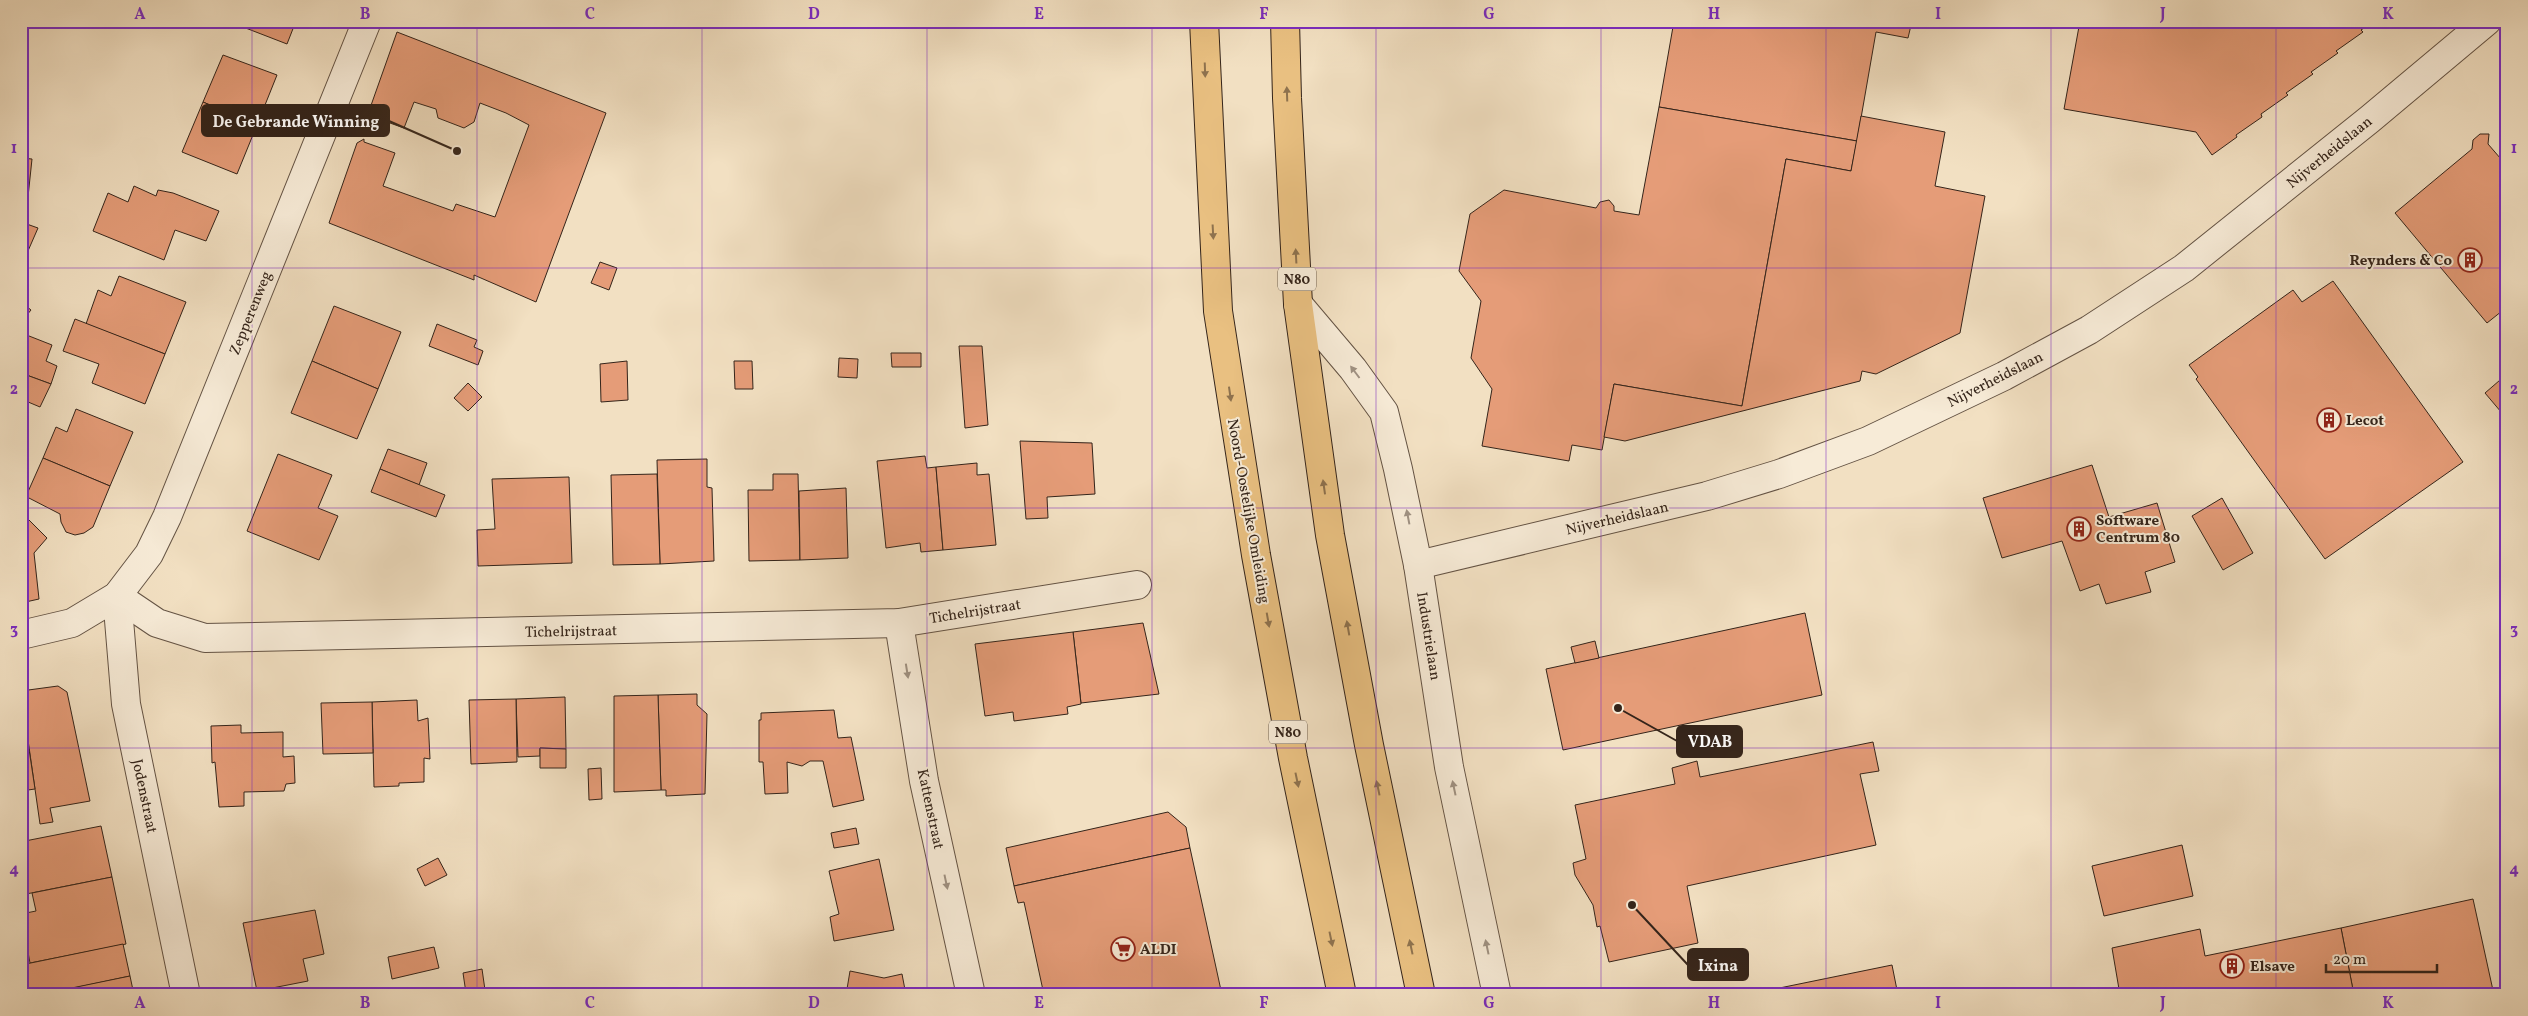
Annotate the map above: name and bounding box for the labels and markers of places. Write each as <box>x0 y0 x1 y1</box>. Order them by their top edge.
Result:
callout: De Gebrande Winning <box>202 105 389 136</box>
building icon: Reynders & Co <box>2457 247 2483 273</box>
place label: Reynders & Co <box>2350 251 2452 272</box>
building icon: Lecot <box>2316 407 2342 433</box>
place label: Lecot <box>2346 411 2384 432</box>
place label: Software Centrum 80 <box>2096 511 2180 549</box>
building icon: Software Centrum 80 <box>2066 516 2092 542</box>
callout: VDAB <box>1677 726 1742 757</box>
supermarket icon: ALDI <box>1110 936 1136 962</box>
place label: ALDI <box>1140 940 1177 961</box>
callout: Ixina <box>1688 949 1748 980</box>
building icon: Elsave <box>2219 953 2245 979</box>
place label: Elsave <box>2250 957 2295 978</box>

